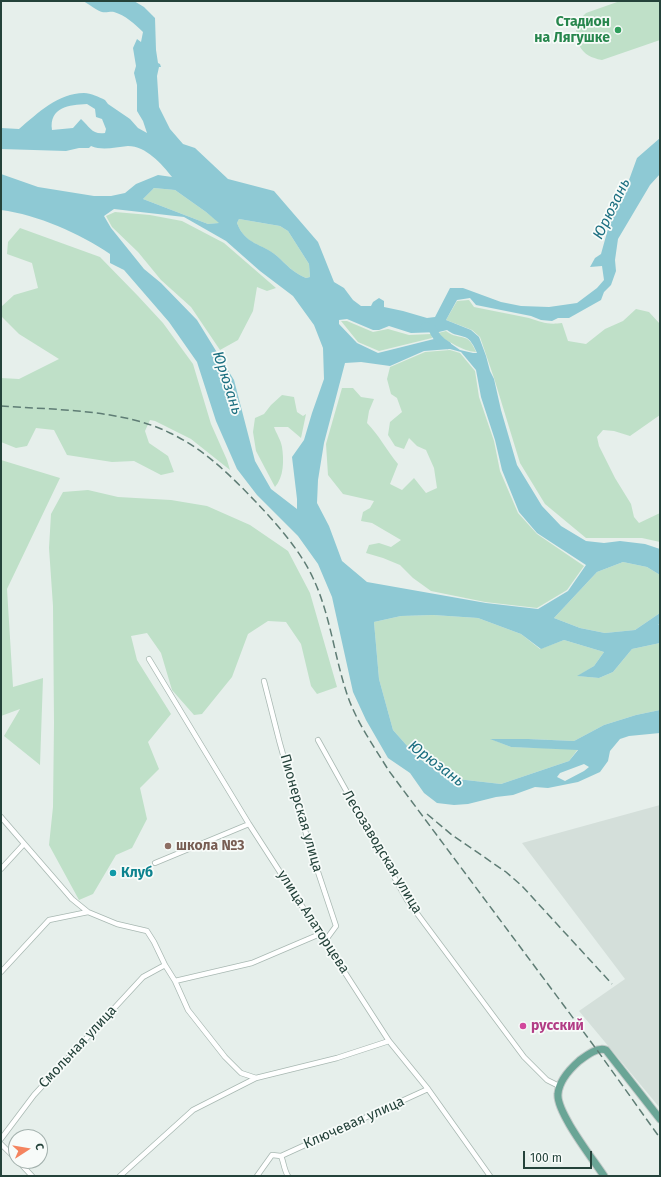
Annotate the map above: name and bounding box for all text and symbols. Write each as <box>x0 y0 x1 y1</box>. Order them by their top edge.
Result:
place label: Cтадион на Лягушке <box>534 14 610 46</box>
marker: Cтадион на Лягушке <box>613 25 623 35</box>
water label: Юрюзань <box>590 176 634 242</box>
water label: Юрюзань <box>208 349 246 417</box>
water label: Юрюзань <box>404 737 468 791</box>
street label: Пионерская улица <box>276 752 326 874</box>
street label: Лесозаводская улица <box>338 787 426 917</box>
place label: школа №3 <box>176 838 245 854</box>
marker: школа №3 <box>163 841 173 851</box>
place label: Клуб <box>121 865 153 881</box>
street label: улица Алаторцева <box>273 867 353 977</box>
marker: Клуб <box>108 868 118 878</box>
street label: Смольная улица <box>35 1002 121 1092</box>
place label: русский <box>531 1018 584 1034</box>
marker: русский <box>518 1021 528 1031</box>
street label: Ключевая улица <box>301 1093 407 1153</box>
north arrow <box>8 1129 48 1169</box>
text: С <box>32 1142 46 1151</box>
scale bar <box>525 1143 594 1169</box>
text: 100 m <box>530 1151 562 1165</box>

